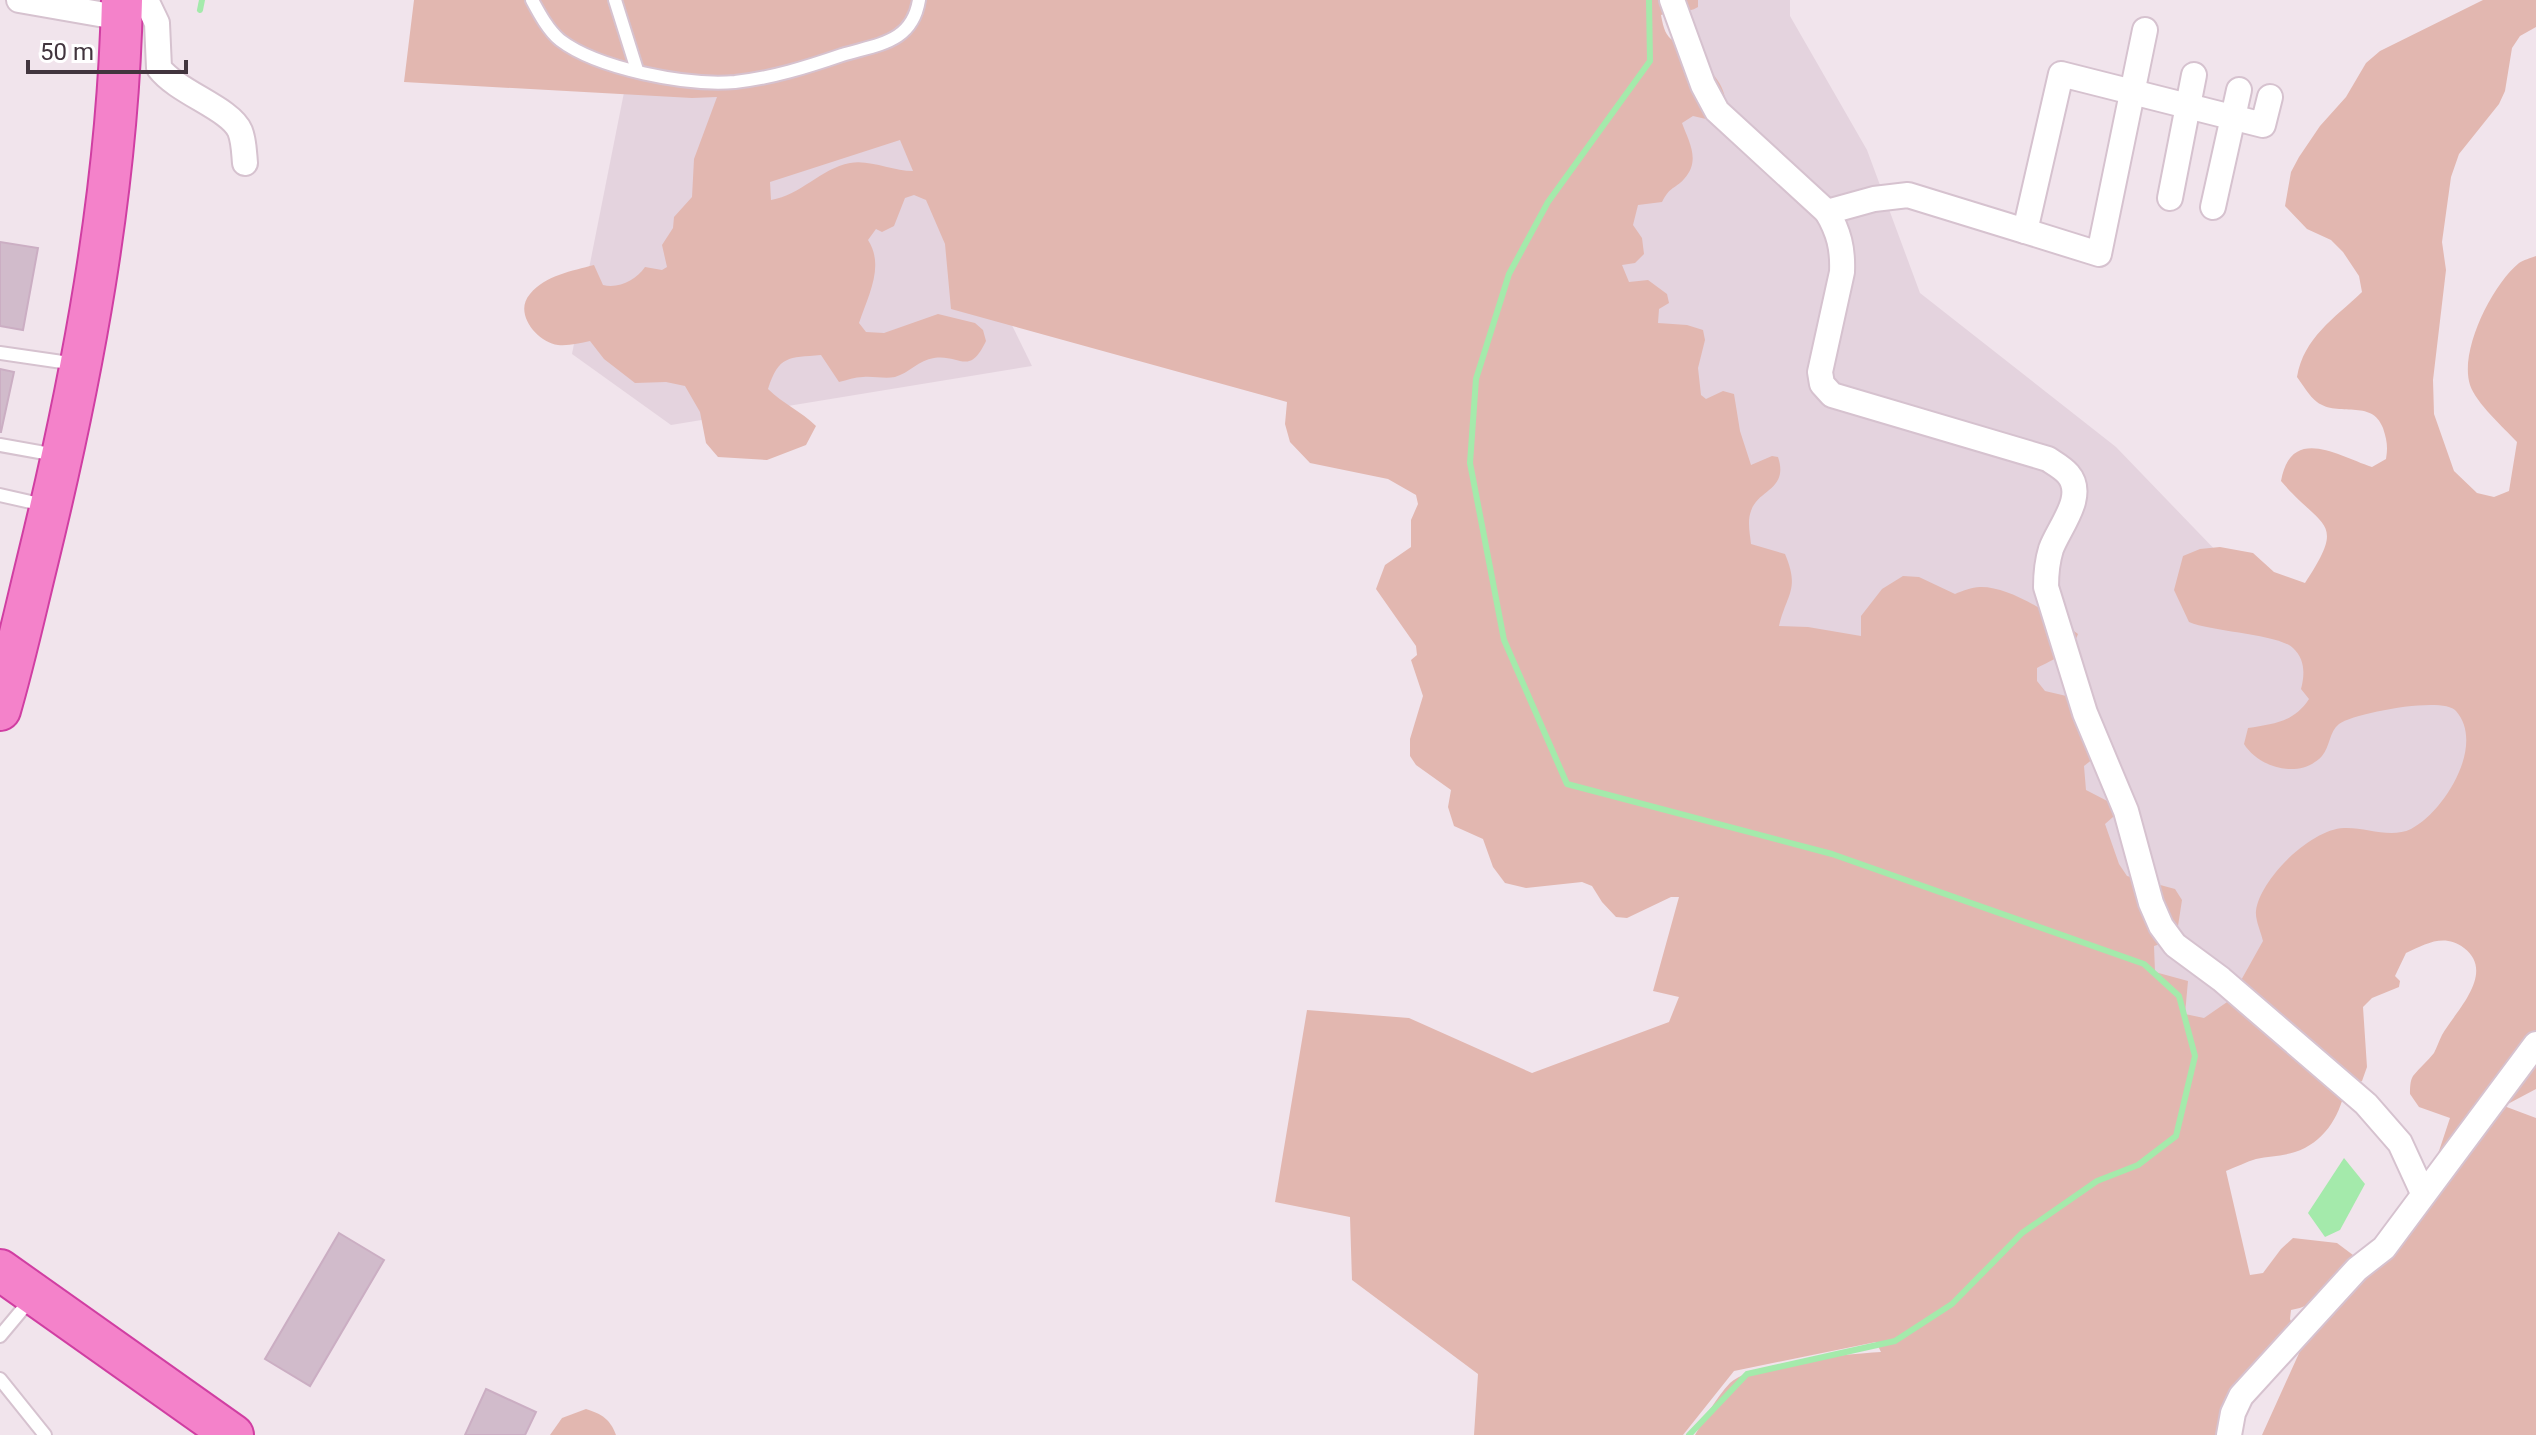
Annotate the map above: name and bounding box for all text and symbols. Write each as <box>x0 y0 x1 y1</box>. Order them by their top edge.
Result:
scale bar <box>28 24 186 74</box>
text: 50 m <box>40 38 94 66</box>

